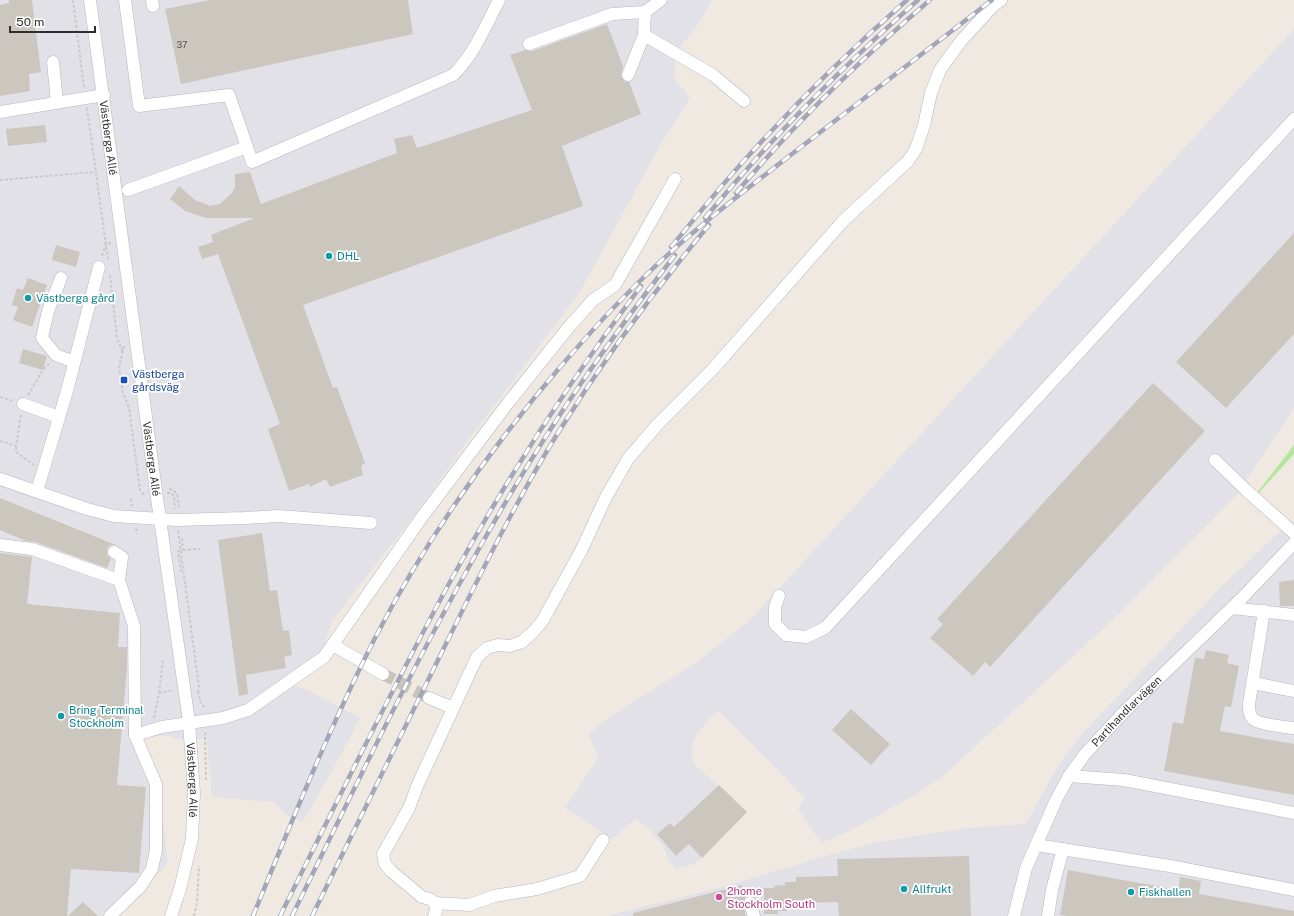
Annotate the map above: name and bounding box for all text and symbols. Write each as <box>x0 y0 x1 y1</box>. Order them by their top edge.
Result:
scale bar <box>10 8 95 34</box>
text: 50 m <box>16 15 44 29</box>
house number: 37 <box>177 39 187 50</box>
street label: Västberga Allé <box>98 100 119 176</box>
place label: DHL <box>337 250 359 262</box>
marker: DHL <box>324 251 334 261</box>
place label: Västberga gård <box>36 292 115 304</box>
marker: Västberga gård <box>23 293 33 303</box>
place label: Västberga gårdsväg <box>132 368 184 393</box>
marker: Västberga gårdsväg <box>119 375 129 385</box>
street label: Västberga Allé <box>141 421 163 497</box>
street label: Partihandlarvägen <box>1089 673 1164 749</box>
place label: Bring Terminal Stockholm <box>69 704 144 729</box>
marker: Bring Terminal Stockholm <box>56 711 66 721</box>
street label: Västberga Allé <box>184 742 200 818</box>
place label: Allfrukt <box>912 883 951 895</box>
marker: Allfrukt <box>899 884 909 894</box>
place label: 2home Stockholm South <box>727 885 815 910</box>
place label: Fiskhallen <box>1139 886 1191 898</box>
marker: Fiskhallen <box>1126 887 1136 897</box>
marker: 2home Stockholm South <box>714 892 724 902</box>

